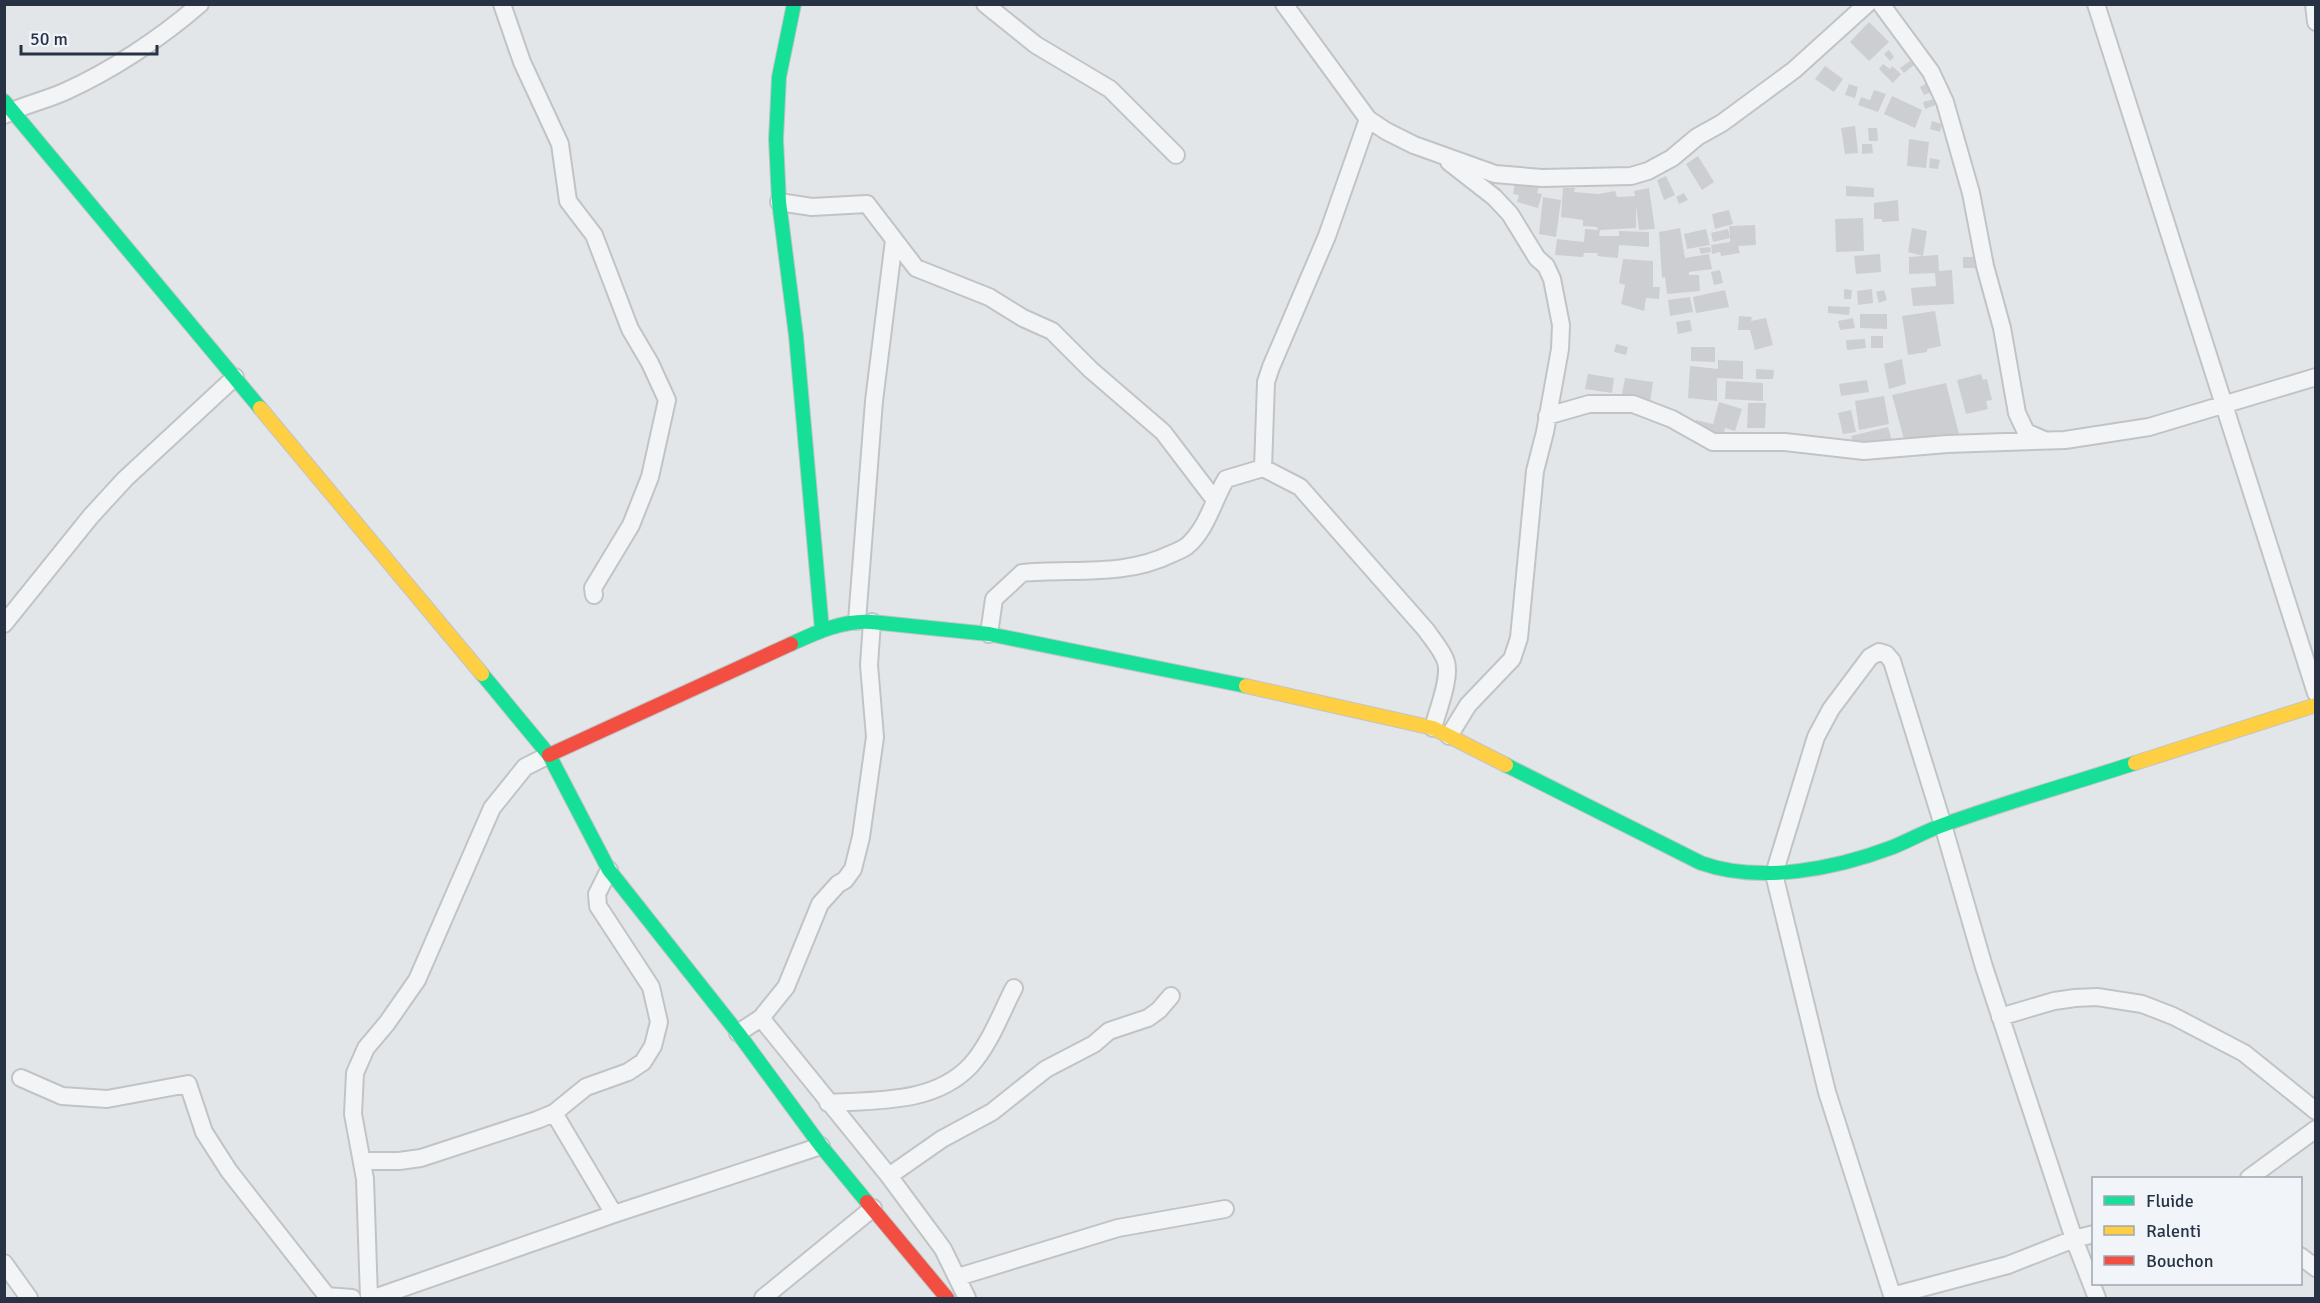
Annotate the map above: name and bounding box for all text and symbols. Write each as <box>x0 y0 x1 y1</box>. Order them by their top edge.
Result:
scale bar <box>21 18 158 56</box>
text: 50 m <box>30 28 68 50</box>
legend <box>2092 1177 2302 1285</box>
text: Fluide <box>2146 1190 2194 1212</box>
text: Ralenti <box>2146 1220 2201 1242</box>
text: Bouchon <box>2146 1250 2214 1272</box>

